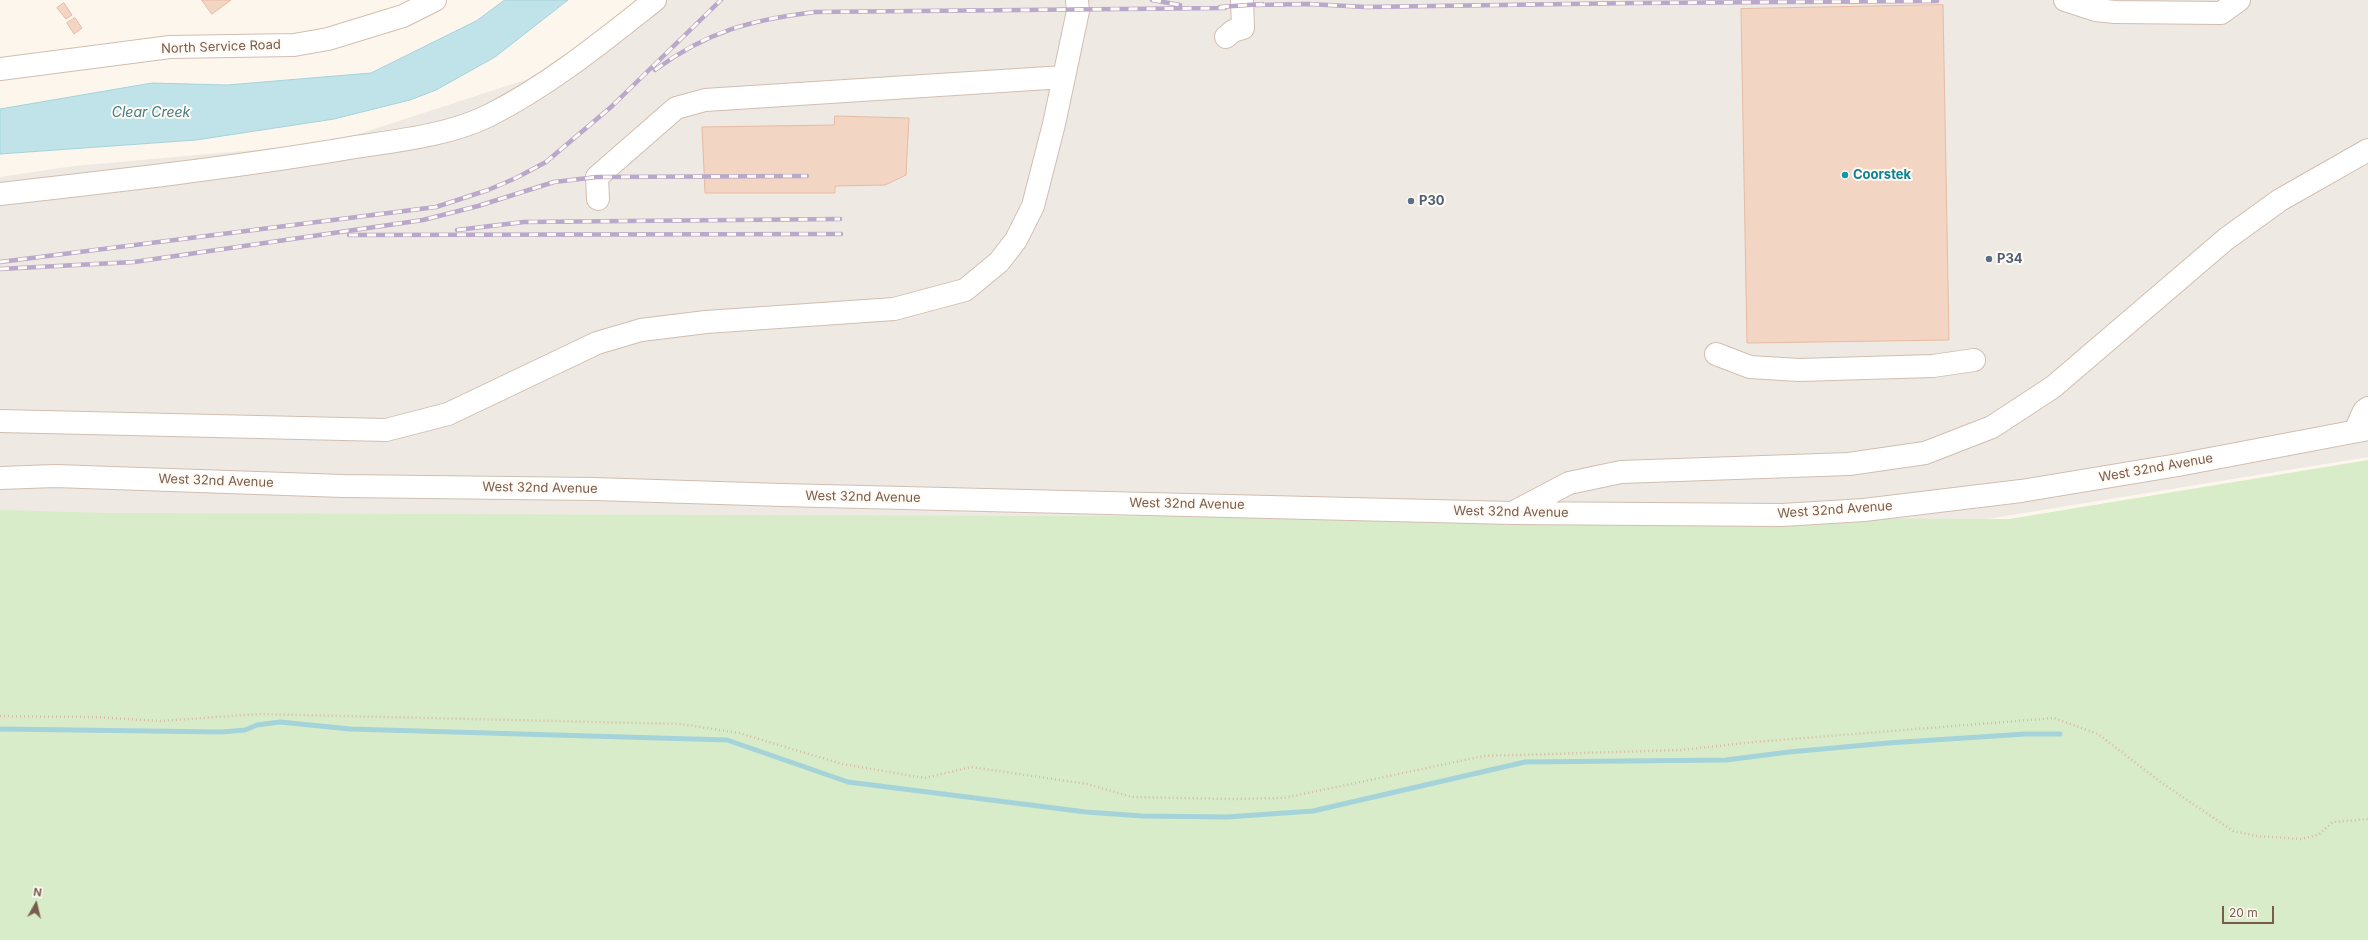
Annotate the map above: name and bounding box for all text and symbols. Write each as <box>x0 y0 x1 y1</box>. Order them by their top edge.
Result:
street label: North Service Road <box>161 37 281 57</box>
water label: Clear Creek <box>112 105 190 121</box>
place label: Coorstek <box>1853 167 1911 183</box>
marker: Coorstek <box>1840 170 1850 180</box>
place label: P30 <box>1419 193 1445 209</box>
marker: P30 <box>1406 196 1416 206</box>
place label: P34 <box>1997 251 2023 267</box>
marker: P34 <box>1984 254 1994 264</box>
street label: West 32nd Avenue <box>2098 450 2214 486</box>
street label: West 32nd Avenue <box>158 471 274 491</box>
street label: West 32nd Avenue <box>482 479 598 497</box>
street label: West 32nd Avenue <box>805 488 921 506</box>
street label: West 32nd Avenue <box>1129 495 1245 513</box>
street label: West 32nd Avenue <box>1777 498 1893 522</box>
street label: West 32nd Avenue <box>1453 503 1569 521</box>
north arrow <box>16 884 56 924</box>
text: N <box>33 885 43 900</box>
scale bar <box>2224 898 2276 924</box>
text: 20 m <box>2229 905 2258 920</box>

